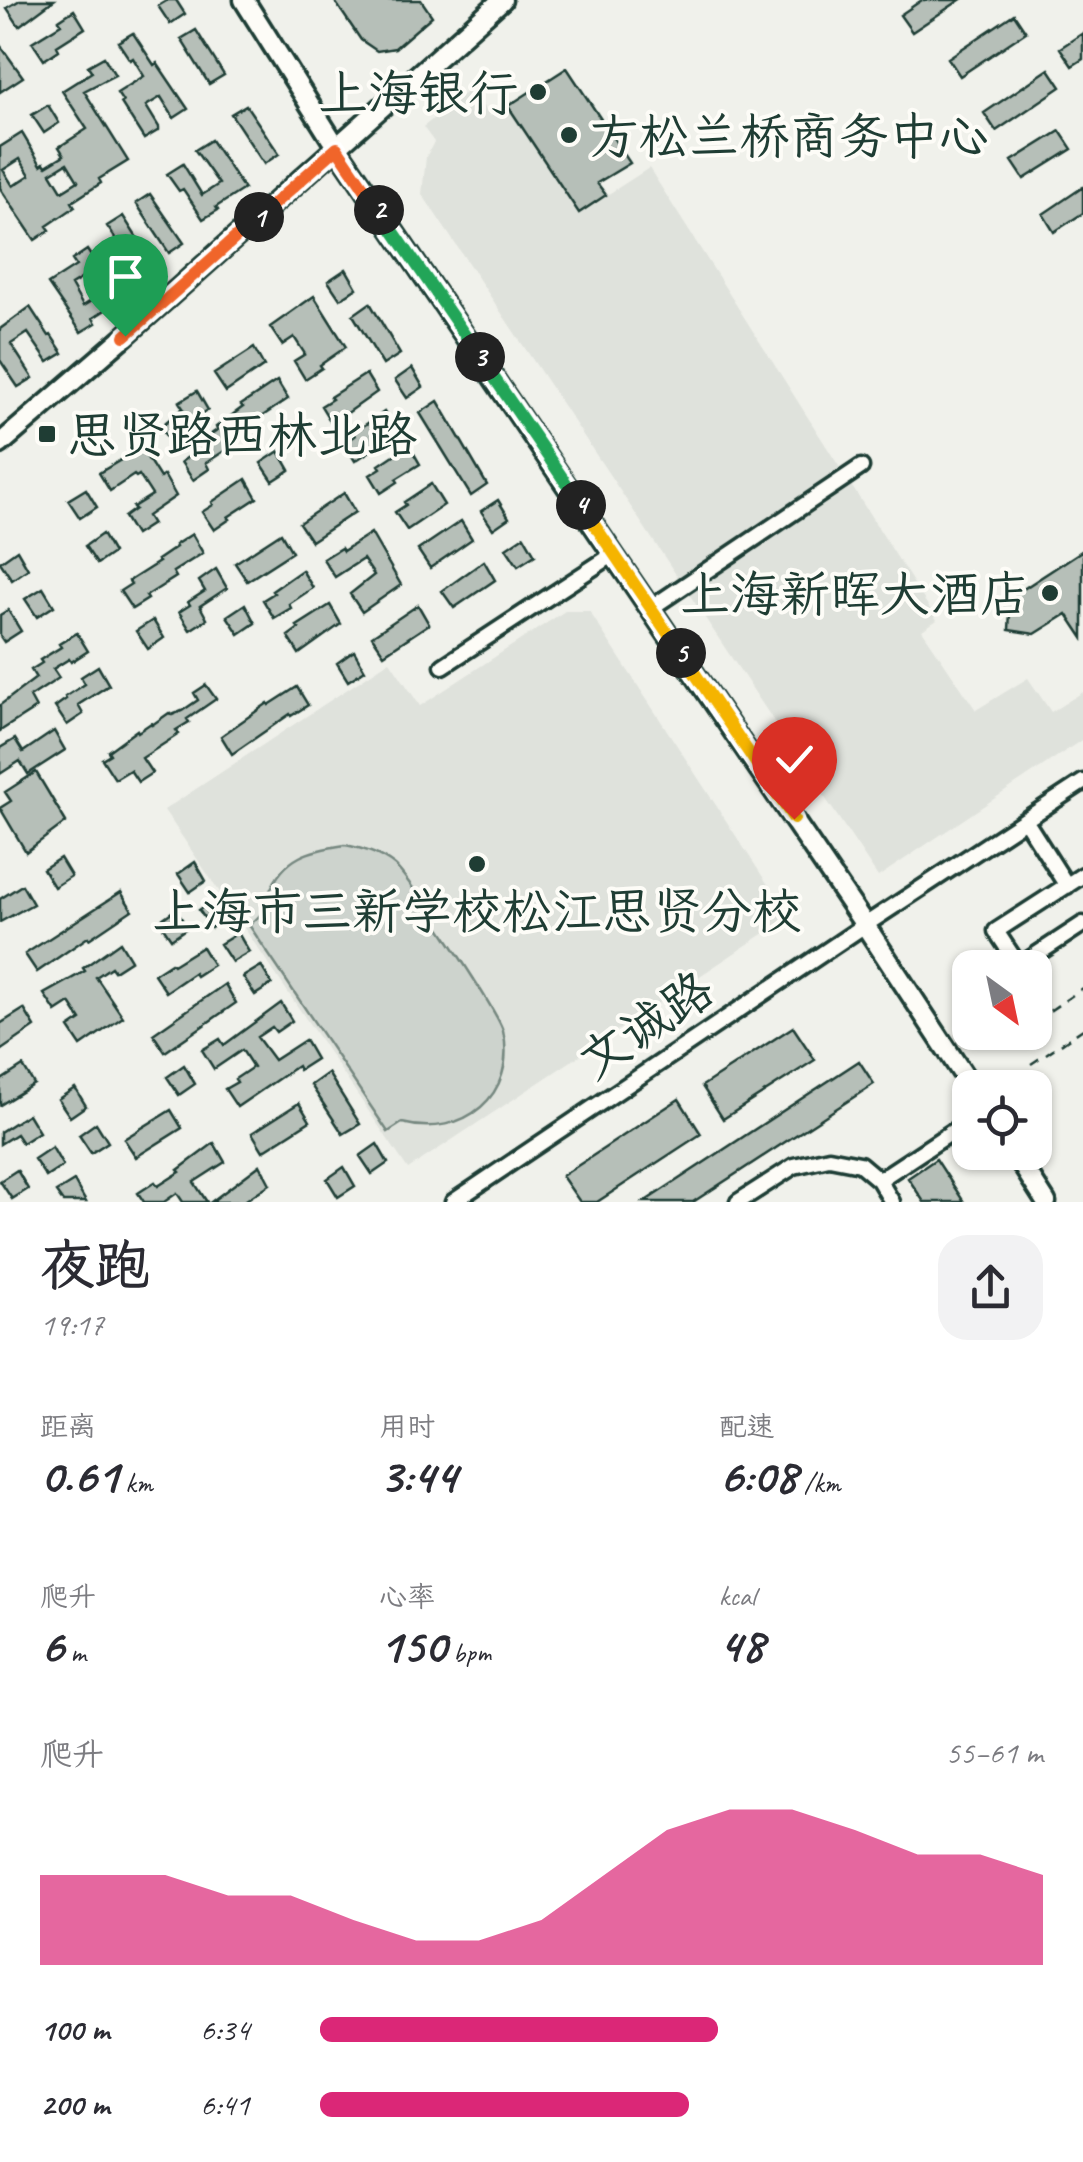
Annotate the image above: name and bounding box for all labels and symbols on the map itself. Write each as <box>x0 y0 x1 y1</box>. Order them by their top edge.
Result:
place label: 上海银行 <box>318 62 518 125</box>
marker: 上海银行 <box>527 81 549 103</box>
place label: 方松兰桥商务中心 <box>589 105 989 168</box>
marker: 方松兰桥商务中心 <box>558 124 580 146</box>
pin: 2 <box>354 185 404 235</box>
pin: 1 <box>234 192 284 242</box>
pin <box>83 234 168 337</box>
pin: 3 <box>455 332 505 382</box>
place label: 思贤路西林北路 <box>67 404 417 467</box>
marker: 思贤路西林北路 <box>36 423 58 445</box>
pin: 4 <box>556 480 606 530</box>
place label: 上海新晖大酒店 <box>680 563 1030 626</box>
marker: 上海新晖大酒店 <box>1039 582 1061 604</box>
pin: 5 <box>656 628 706 678</box>
pin <box>752 717 837 820</box>
marker: 上海市三新学校松江思贤分校 <box>466 853 488 875</box>
place label: 上海市三新学校松江思贤分校 <box>152 880 802 943</box>
north arrow <box>952 950 1052 1050</box>
street label: 文诚路 <box>566 957 726 1093</box>

